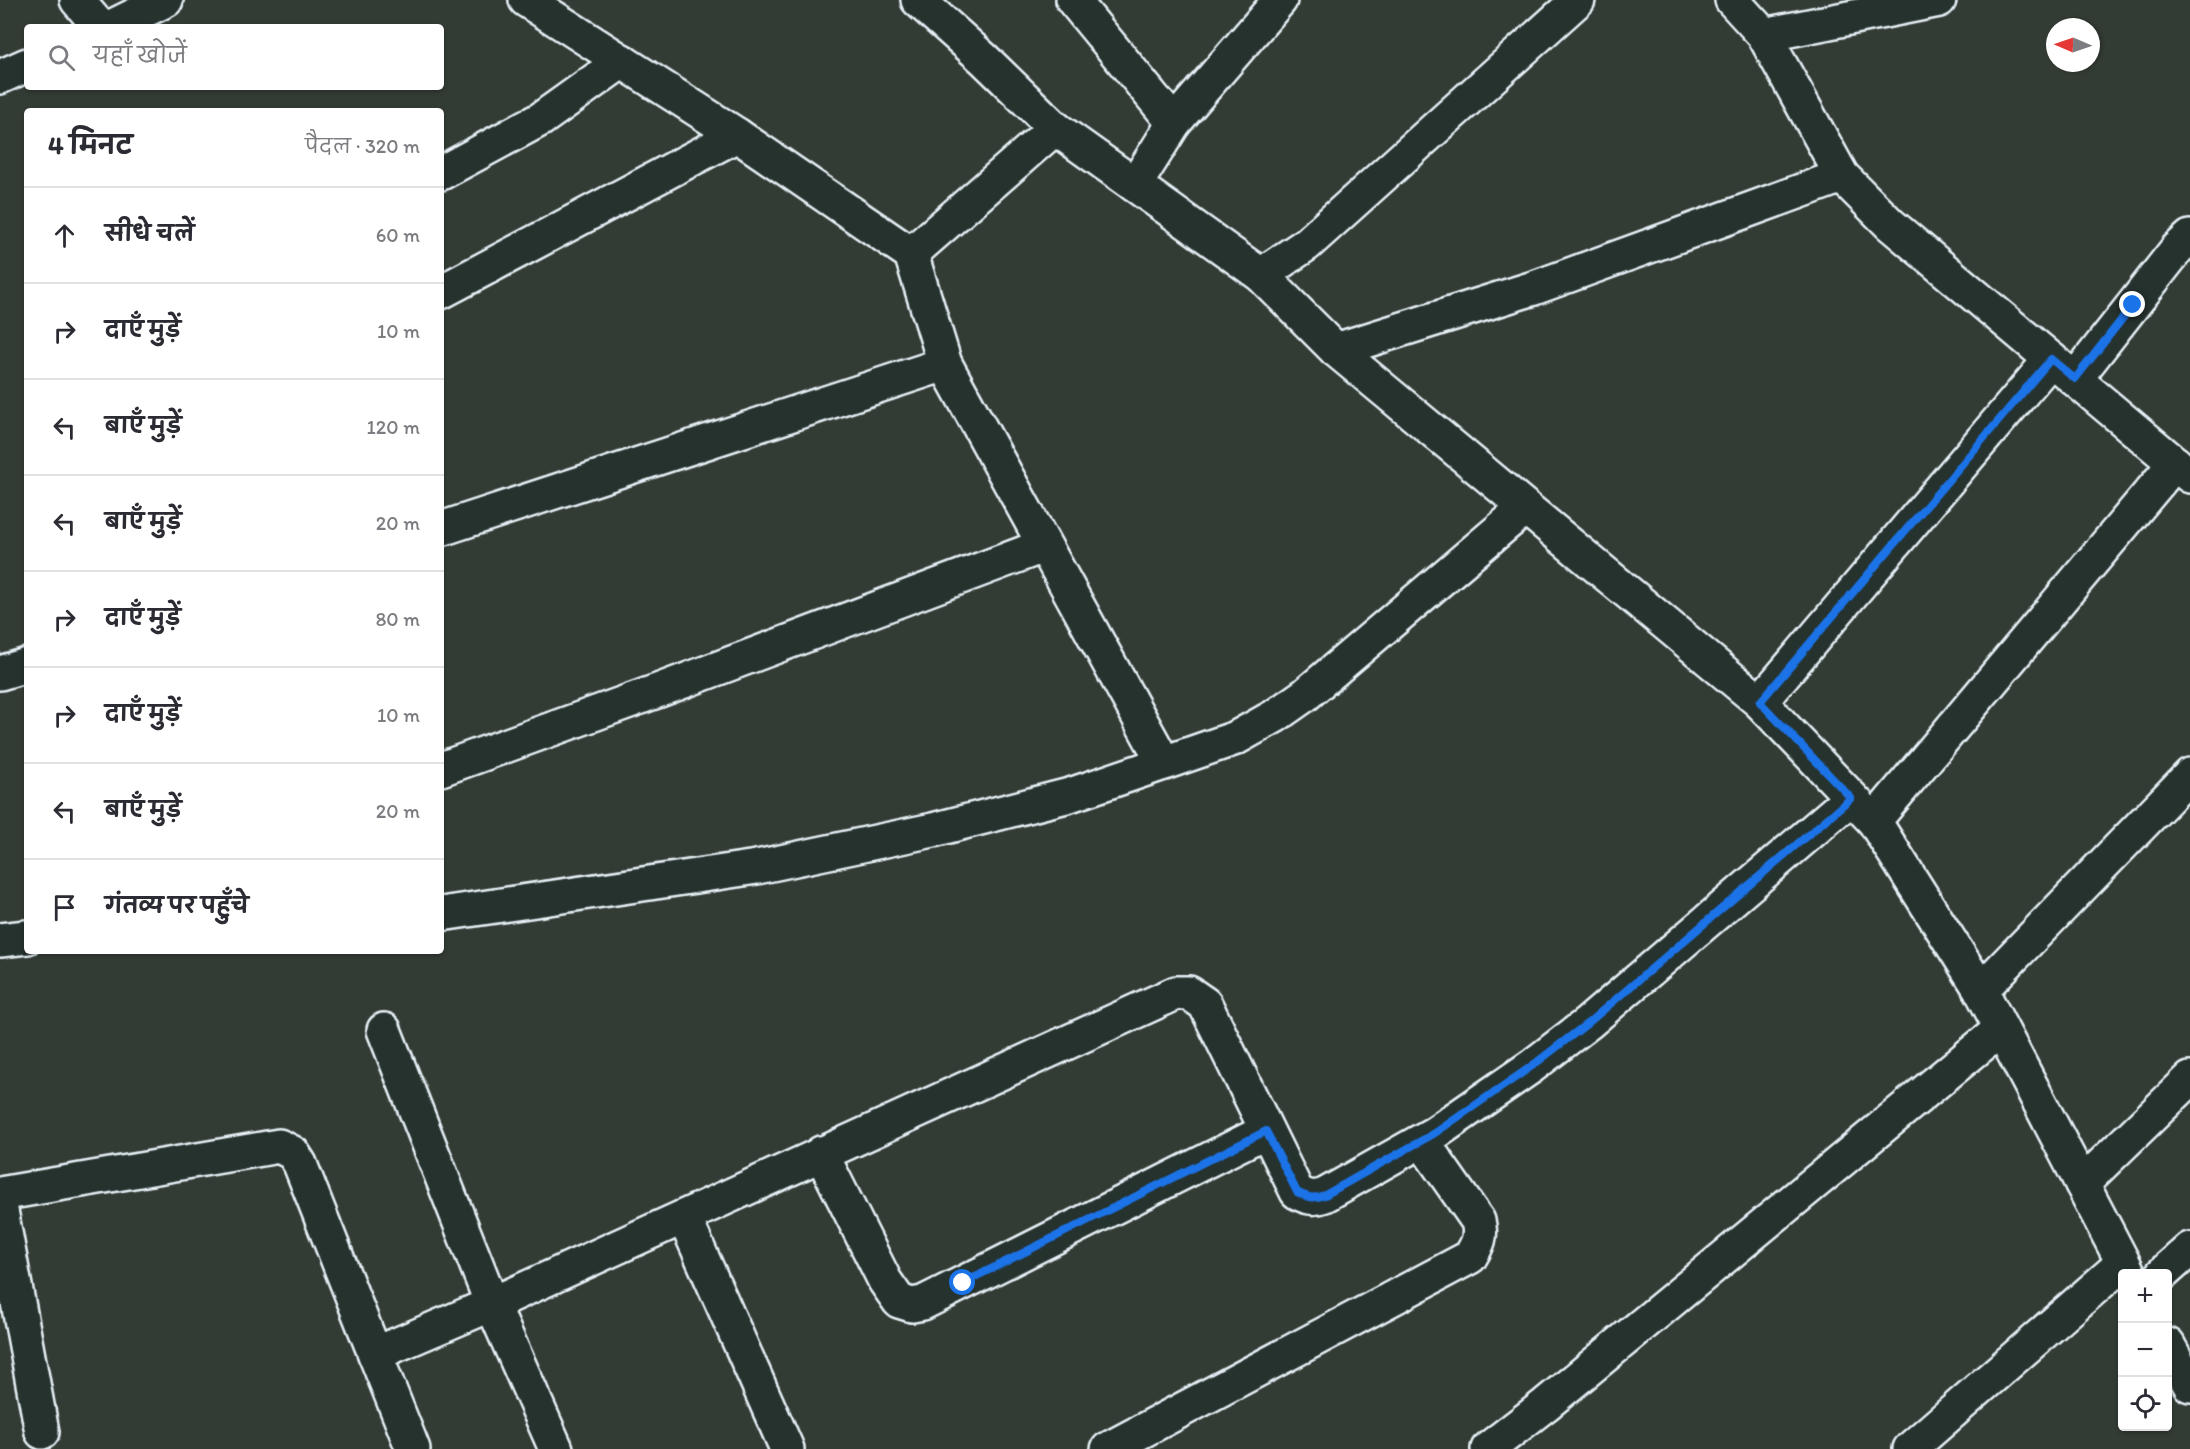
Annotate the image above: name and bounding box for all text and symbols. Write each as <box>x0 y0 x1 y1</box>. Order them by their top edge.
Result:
north arrow <box>2046 18 2100 72</box>
search box <box>24 24 444 90</box>
icon: search <box>45 41 78 74</box>
text: यहाँ खोजें <box>93 42 187 69</box>
text: 4 मिनट <box>48 129 133 161</box>
text: पैदल · 320 m <box>305 134 420 158</box>
icon: ahead <box>48 219 81 252</box>
text: सीधे चलें <box>105 220 194 247</box>
text: 60 m <box>376 223 420 247</box>
route end <box>2119 291 2145 317</box>
icon: right <box>48 315 81 348</box>
text: दाएँ मुड़ें <box>105 316 181 343</box>
text: 10 m <box>377 319 420 343</box>
icon: left <box>48 411 81 444</box>
text: बाएँ मुड़ें <box>105 412 182 439</box>
text: 120 m <box>367 415 420 439</box>
icon: left <box>48 507 81 540</box>
text: बाएँ मुड़ें <box>105 508 182 535</box>
text: 20 m <box>376 511 420 535</box>
icon: right <box>48 603 81 636</box>
text: दाएँ मुड़ें <box>105 604 181 631</box>
text: 80 m <box>375 607 420 631</box>
icon: right <box>48 699 81 732</box>
text: दाएँ मुड़ें <box>105 700 181 727</box>
text: 10 m <box>377 703 420 727</box>
icon: left <box>48 795 81 828</box>
text: बाएँ मुड़ें <box>105 796 182 823</box>
text: 20 m <box>376 799 420 823</box>
icon: arrive <box>48 891 81 924</box>
text: गंतव्य पर पहुँचे <box>105 892 249 919</box>
route start <box>949 1269 975 1295</box>
map controls <box>2118 1269 2172 1431</box>
button: + <box>2118 1269 2172 1323</box>
button: − <box>2118 1323 2172 1377</box>
button: locate <box>2118 1377 2172 1431</box>

